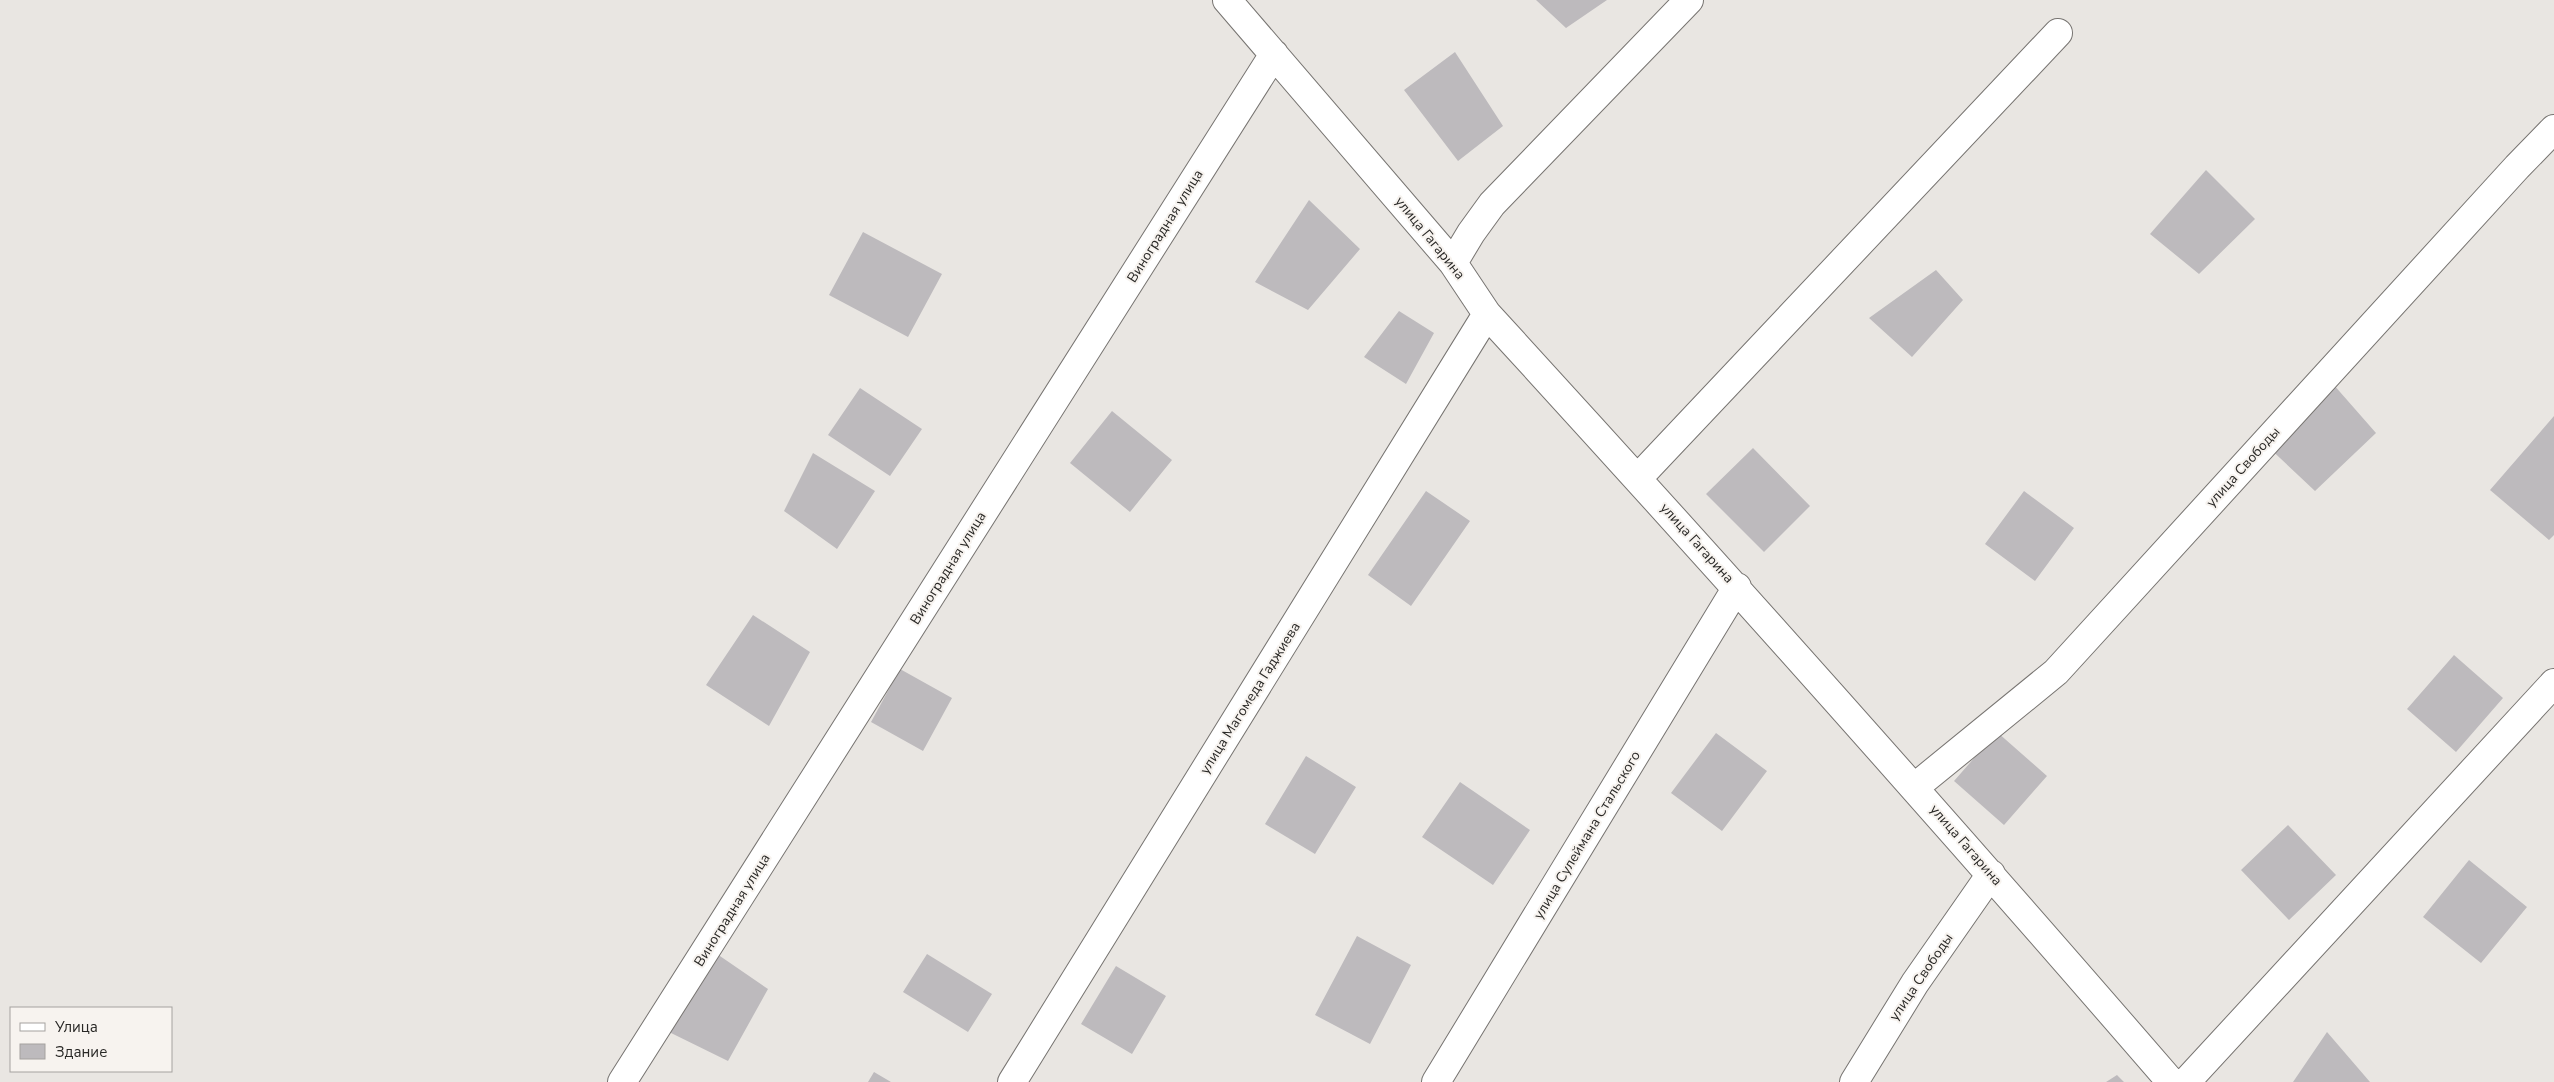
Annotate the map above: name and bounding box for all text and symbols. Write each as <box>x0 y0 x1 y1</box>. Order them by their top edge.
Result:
street label: Виноградная улица <box>1123 166 1207 286</box>
street label: улица Гагарина <box>1391 192 1469 284</box>
street label: улица Свободы <box>2202 423 2284 511</box>
street label: улица Гагарина <box>1656 499 1738 587</box>
street label: Виноградная улица <box>906 508 990 628</box>
street label: улица Магомеда Гаджиева <box>1195 618 1305 778</box>
street label: улица Сулеймана Стальского <box>1529 747 1645 923</box>
street label: улица Гагарина <box>1925 800 2007 890</box>
street label: Виноградная улица <box>690 850 774 970</box>
street label: улица Свободы <box>1885 929 1957 1025</box>
legend <box>10 1007 172 1072</box>
text: Улица <box>54 1017 98 1037</box>
text: Здание <box>55 1042 107 1062</box>

